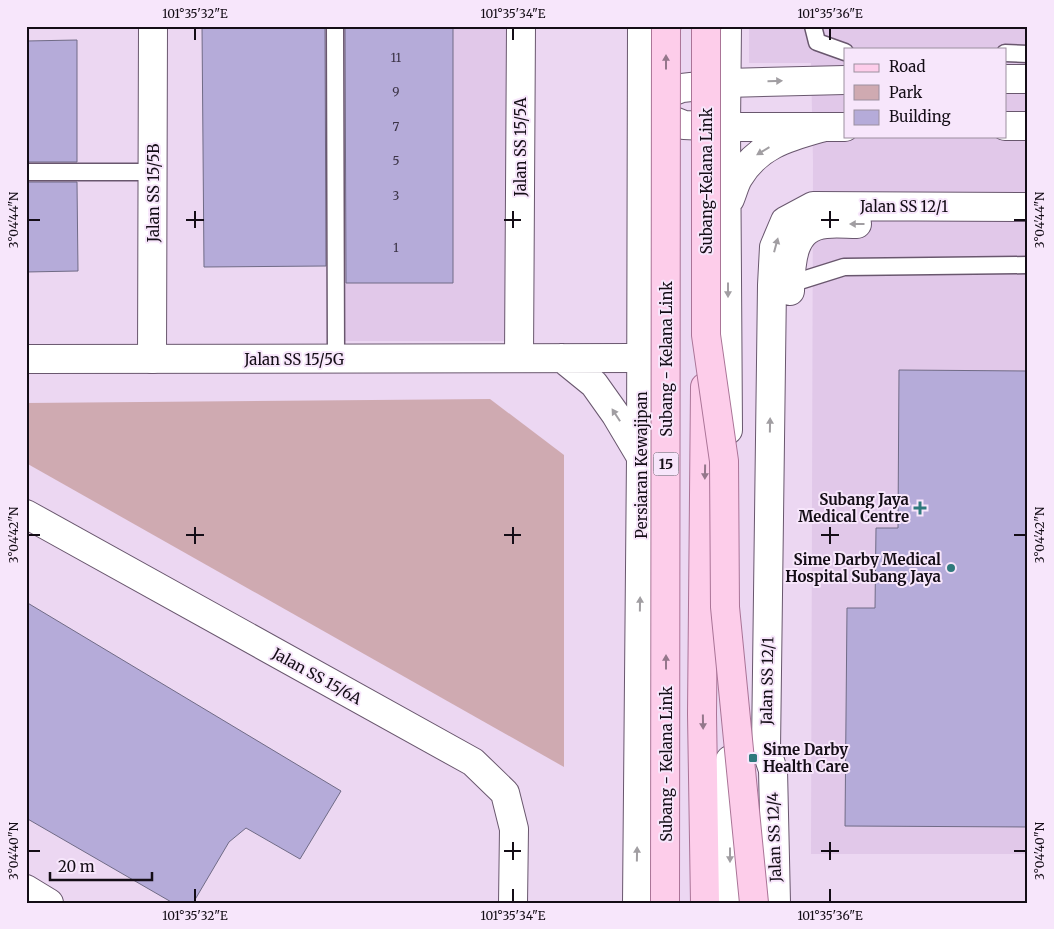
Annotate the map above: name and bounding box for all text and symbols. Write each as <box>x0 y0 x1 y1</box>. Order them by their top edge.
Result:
text: 101°35'32"E <box>162 6 228 21</box>
text: 101°35'34"E <box>481 6 546 21</box>
text: 101°35'36"E <box>797 6 863 21</box>
legend <box>844 48 1006 138</box>
house number: 11 <box>391 50 402 65</box>
one-way arrow <box>662 53 670 69</box>
text: Road <box>889 57 925 76</box>
one-way arrow <box>767 77 783 85</box>
text: Park <box>889 83 923 102</box>
house number: 9 <box>392 84 400 99</box>
street label: Jalan SS 15/5A <box>511 97 530 197</box>
street label: Subang-Kelana Link <box>697 107 716 254</box>
text: Building <box>889 107 951 126</box>
house number: 7 <box>393 119 400 134</box>
street label: Jalan SS 15/5B <box>144 144 163 243</box>
one-way arrow <box>756 146 769 155</box>
house number: 5 <box>392 153 400 168</box>
house number: 3 <box>393 188 400 203</box>
text: 3°04'44"N <box>6 191 21 248</box>
text: 3°04'44"N <box>1032 191 1047 248</box>
street label: Jalan SS 12/1 <box>859 197 948 216</box>
one-way arrow <box>848 220 864 228</box>
one-way arrow <box>772 238 780 253</box>
house number: 1 <box>393 240 399 255</box>
street label: Subang - Kelana Link <box>657 281 676 437</box>
one-way arrow <box>724 282 732 298</box>
street label: Jalan SS 15/5G <box>243 350 344 369</box>
street label: Persiaran Kewajipan <box>632 391 651 539</box>
one-way arrow <box>611 409 621 422</box>
one-way arrow <box>766 417 774 433</box>
road number: 15 <box>654 452 678 476</box>
one-way arrow <box>700 464 708 480</box>
place label: Subang Jaya Medical Centre <box>798 490 910 526</box>
marker: Subang Jaya Medical Centre <box>913 501 927 515</box>
text: 3°04'42"N <box>6 506 21 563</box>
text: 3°04'42"N <box>1032 506 1047 563</box>
place label: Sime Darby Medical Hospital Subang Jaya <box>785 550 942 586</box>
marker: Sime Darby Medical Hospital Subang Jaya <box>945 562 957 574</box>
one-way arrow <box>636 596 644 612</box>
street label: Jalan SS 12/1 <box>757 637 777 726</box>
street label: Jalan SS 15/6A <box>268 643 365 709</box>
one-way arrow <box>662 653 670 669</box>
street label: Subang - Kelana Link <box>657 686 676 842</box>
one-way arrow <box>699 714 707 730</box>
place label: Sime Darby Health Care <box>763 740 849 776</box>
marker: Sime Darby Health Care <box>747 752 759 764</box>
street label: Jalan SS 12/4 <box>763 792 785 883</box>
text: 3°04'40"N <box>6 821 21 880</box>
text: 3°04'40"N <box>1032 821 1047 880</box>
one-way arrow <box>633 846 641 862</box>
one-way arrow <box>726 847 734 863</box>
scale bar <box>50 849 152 881</box>
text: 20 m <box>58 857 95 876</box>
text: 101°35'32"E <box>162 908 228 923</box>
text: 101°35'34"E <box>481 908 546 923</box>
text: 101°35'36"E <box>797 908 863 923</box>

